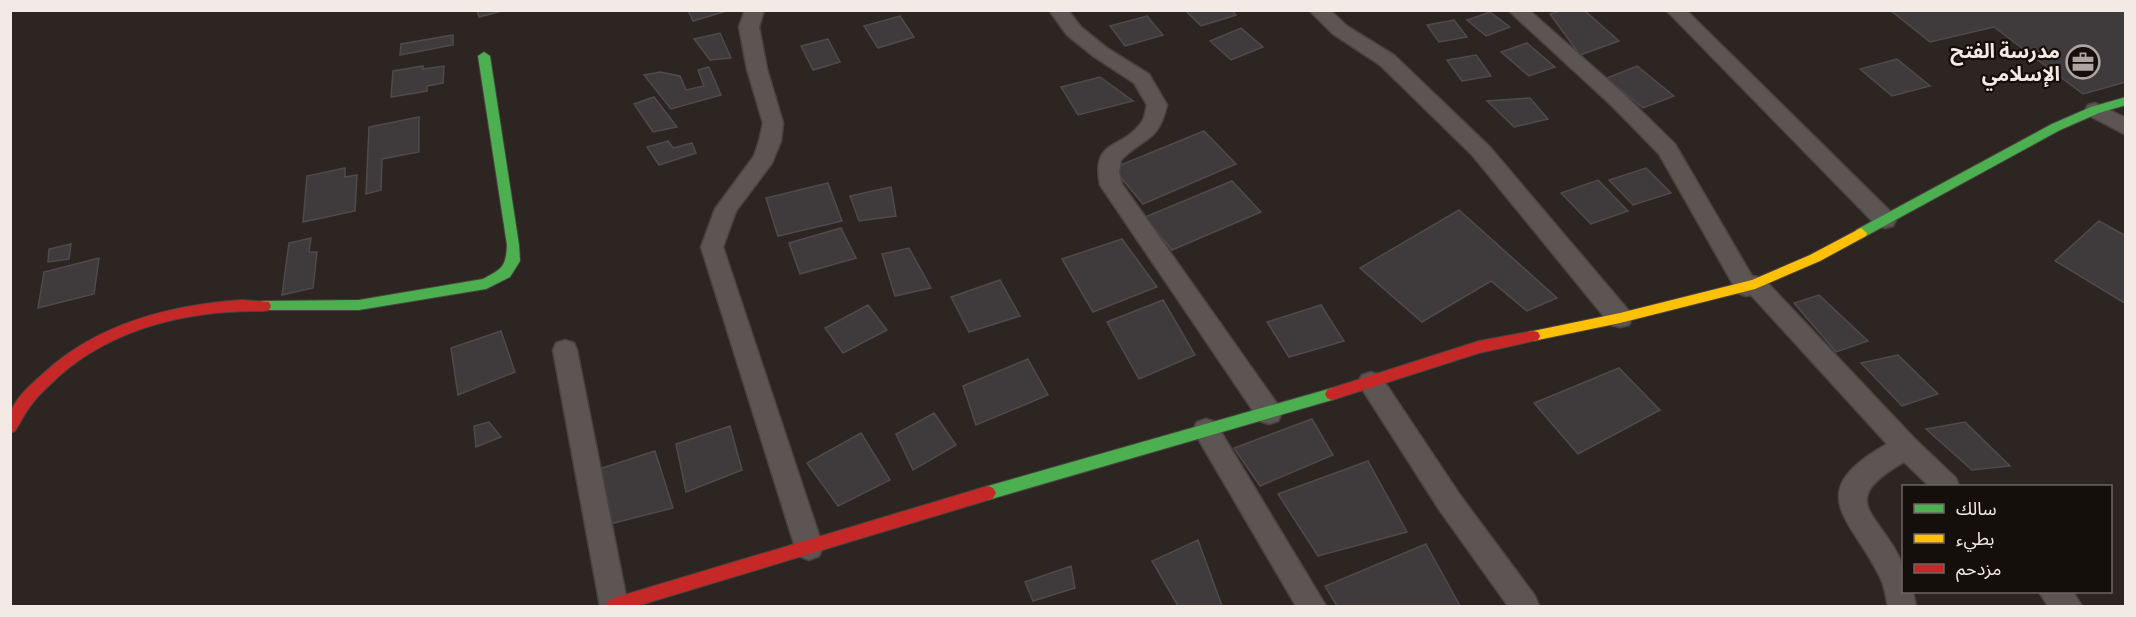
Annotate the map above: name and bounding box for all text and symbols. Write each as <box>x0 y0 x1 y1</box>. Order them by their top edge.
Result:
place label: مدرسة الفتح الإسلامي <box>1950 39 2060 91</box>
office icon: مدرسة الفتح الإسلامي <box>2065 44 2101 80</box>
legend <box>1902 485 2112 593</box>
text: سالك <box>1956 498 1997 520</box>
text: بطيء <box>1956 528 1994 552</box>
text: مزدحم <box>1956 558 2001 582</box>

